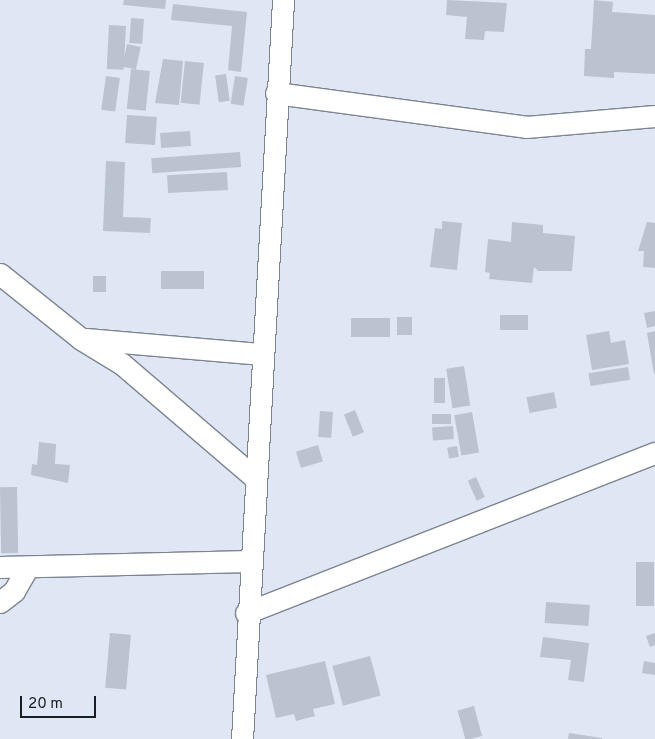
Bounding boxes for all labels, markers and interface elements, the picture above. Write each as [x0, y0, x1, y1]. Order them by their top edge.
scale bar [22, 686, 99, 718]
text: 20 m [28, 695, 63, 714]

